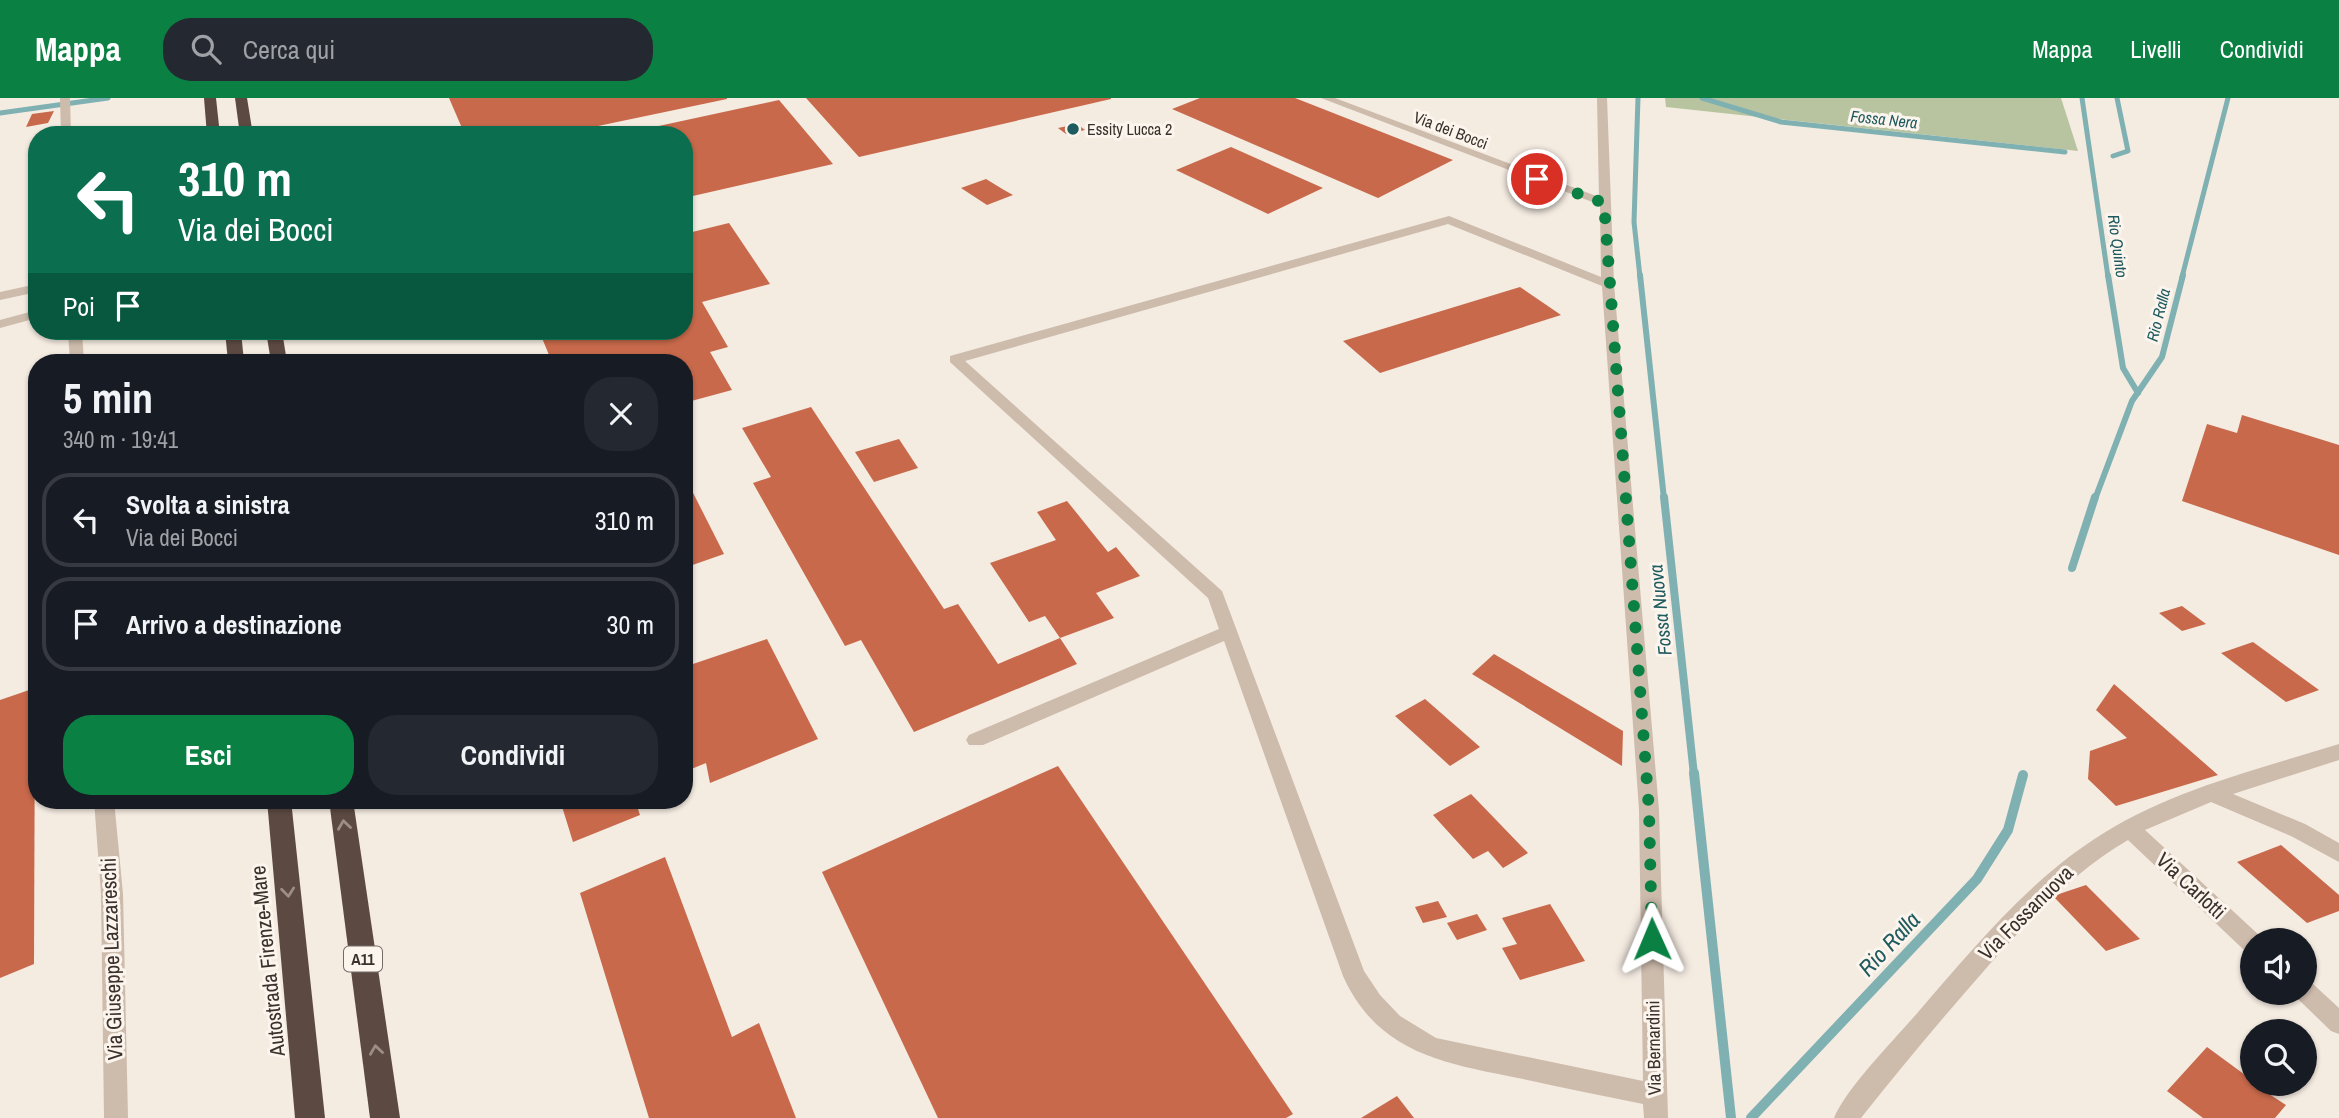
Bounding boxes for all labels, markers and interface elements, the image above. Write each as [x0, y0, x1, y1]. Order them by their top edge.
search box [163, 18, 653, 81]
text: Mappa [35, 27, 121, 71]
icon: search [187, 30, 225, 68]
text: Cerca qui [243, 32, 335, 67]
text: Mappa [2032, 33, 2092, 65]
text: Livelli [2130, 33, 2182, 65]
text: Condividi [2220, 33, 2304, 65]
water label: Fossa Nera [1849, 105, 1919, 133]
street label: Via dei Bocci [1411, 106, 1491, 154]
place label: Essity Lucca 2 [1087, 118, 1172, 140]
marker: Essity Lucca 2 [1065, 121, 1081, 137]
text: 310 m [178, 145, 292, 211]
pin [1507, 149, 1567, 209]
icon: left [63, 154, 154, 245]
icon: arrive [1518, 160, 1556, 198]
text: Via dei Bocci [178, 208, 334, 251]
water label: Rio Quinto [2103, 213, 2133, 279]
water label: Rio Ralla [2141, 286, 2175, 344]
icon: arrive [109, 287, 147, 325]
text: Poi [63, 289, 95, 324]
text: 5 min [63, 370, 153, 426]
button: close [584, 377, 658, 451]
text: 340 m · 19:41 [63, 424, 178, 455]
text: Svolta a sinistra [126, 487, 290, 522]
icon: left [67, 501, 105, 539]
text: 310 m [595, 503, 654, 538]
text: Via dei Bocci [126, 522, 238, 553]
water label: Fossa Nuova [1642, 563, 1678, 657]
icon: arrive [67, 605, 105, 643]
text: Arrivo a destinazione [126, 607, 342, 642]
text: 30 m [607, 607, 654, 642]
button: Esci [63, 715, 354, 795]
button: Condividi [368, 715, 658, 795]
one-way arrow [337, 819, 352, 831]
street label: Via Carlotti [2150, 846, 2233, 926]
street label: Via Giuseppe Lazzareschi [93, 857, 130, 1061]
street label: Via Fossanuova [1972, 858, 2080, 966]
street label: Autostrada Firenze-Mare [243, 864, 292, 1059]
one-way arrow [280, 886, 295, 898]
position arrow [1615, 902, 1689, 976]
water label: Rio Ralla [1851, 905, 1926, 983]
map controls [2240, 928, 2317, 1096]
button: sound [2240, 928, 2317, 1005]
road number: A11 [344, 946, 382, 972]
street label: Via Bernardini [1640, 1000, 1667, 1096]
button: search [2240, 1019, 2317, 1096]
one-way arrow [369, 1045, 384, 1056]

